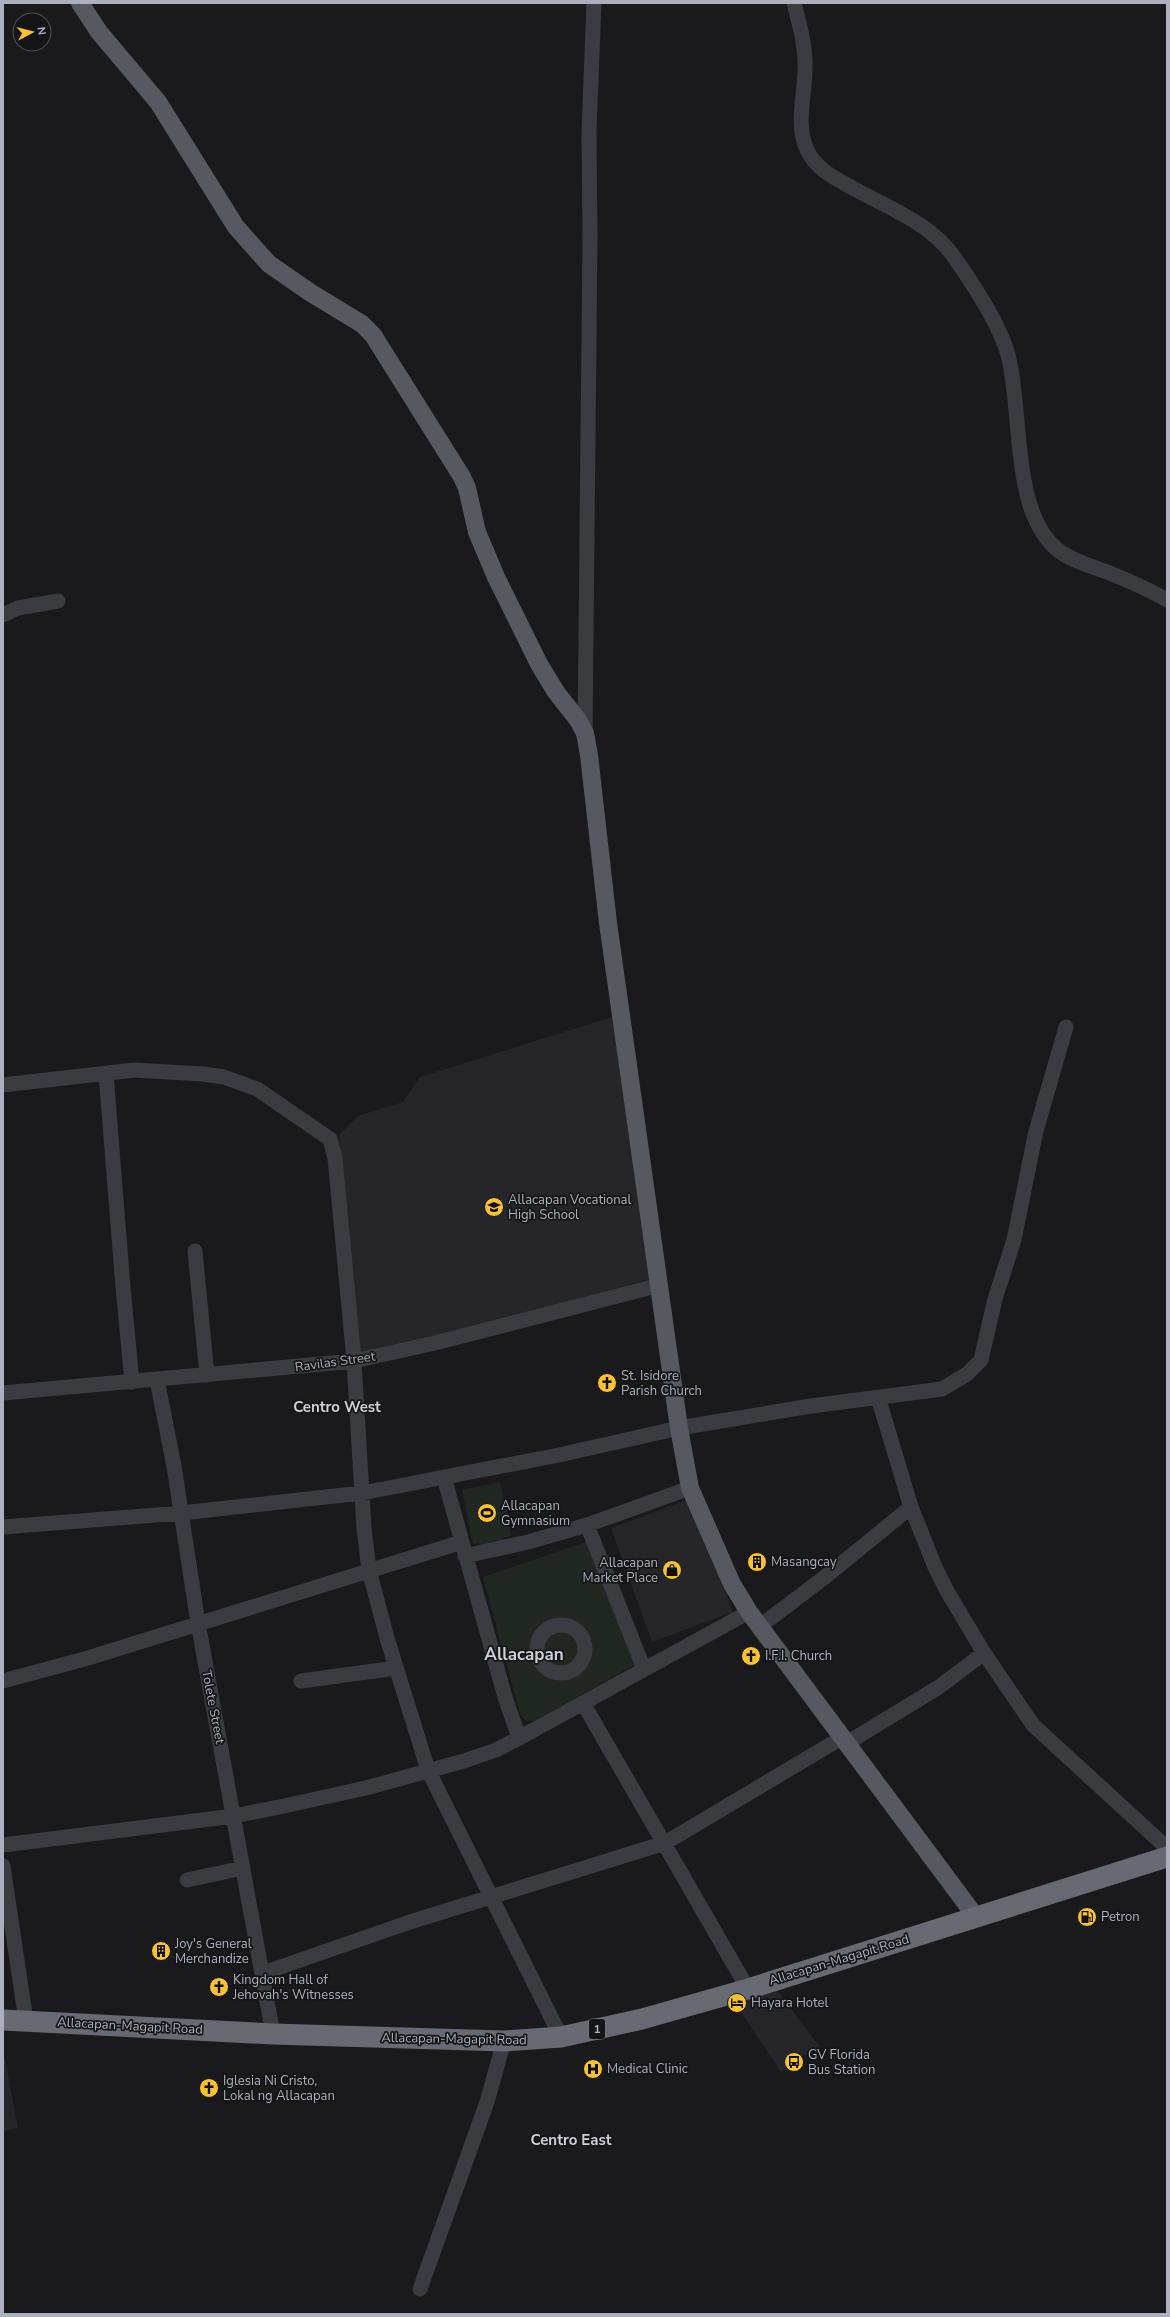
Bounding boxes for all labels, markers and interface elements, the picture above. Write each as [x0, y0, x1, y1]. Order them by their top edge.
north arrow [12, 12, 52, 52]
text: N [33, 26, 49, 36]
place label: Allacapan Vocational High School [508, 1191, 631, 1224]
school or university icon: Allacapan Vocational High School [483, 1196, 505, 1218]
street label: Ravilas Street [294, 1347, 377, 1377]
place label: St. Isidore Parish Church [621, 1367, 702, 1400]
church icon: St. Isidore Parish Church [596, 1372, 618, 1394]
district label: Centro West [293, 1397, 381, 1417]
place label: Allacapan Gymnasium [501, 1497, 570, 1530]
sports icon: Allacapan Gymnasium [476, 1502, 498, 1524]
building icon: Masangcay [746, 1551, 768, 1573]
place label: Masangcay [771, 1553, 837, 1571]
place label: Allacapan Market Place [582, 1554, 658, 1587]
shop icon: Allacapan Market Place [661, 1559, 683, 1581]
district label: Allacapan [484, 1643, 564, 1666]
church icon: I.F.I. Church [740, 1645, 762, 1667]
place label: I.F.I. Church [765, 1647, 832, 1665]
street label: Tolete Street [197, 1668, 229, 1746]
fuel station icon: Petron [1076, 1906, 1098, 1928]
place label: Petron [1101, 1908, 1140, 1926]
street label: Allacapan-Magapit Road [767, 1930, 911, 1990]
place label: Joy's General Merchandize [174, 1935, 252, 1968]
building icon: Joy's General Merchandize [150, 1940, 172, 1962]
place label: Kingdom Hall of Jehovah's Witnesses [232, 1971, 354, 2004]
church icon: Kingdom Hall of Jehovah's Witnesses [208, 1976, 230, 1998]
hotel icon: Hayara Hotel [726, 1992, 748, 2014]
place label: Hayara Hotel [751, 1994, 828, 2012]
street label: Allacapan-Magapit Road [57, 2013, 203, 2039]
road number: 1 [589, 2019, 605, 2039]
street label: Allacapan-Magapit Road [381, 2029, 527, 2049]
place label: GV Florida Bus Station [808, 2046, 875, 2079]
bus stop icon: GV Florida Bus Station [783, 2051, 805, 2073]
hospital icon: Medical Clinic [582, 2058, 604, 2080]
place label: Medical Clinic [607, 2060, 688, 2078]
place label: Iglesia Ni Cristo, Lokal ng Allacapan [223, 2072, 335, 2105]
church icon: Iglesia Ni Cristo, Lokal ng Allacapan [198, 2077, 220, 2099]
district label: Centro East [531, 2130, 612, 2150]

